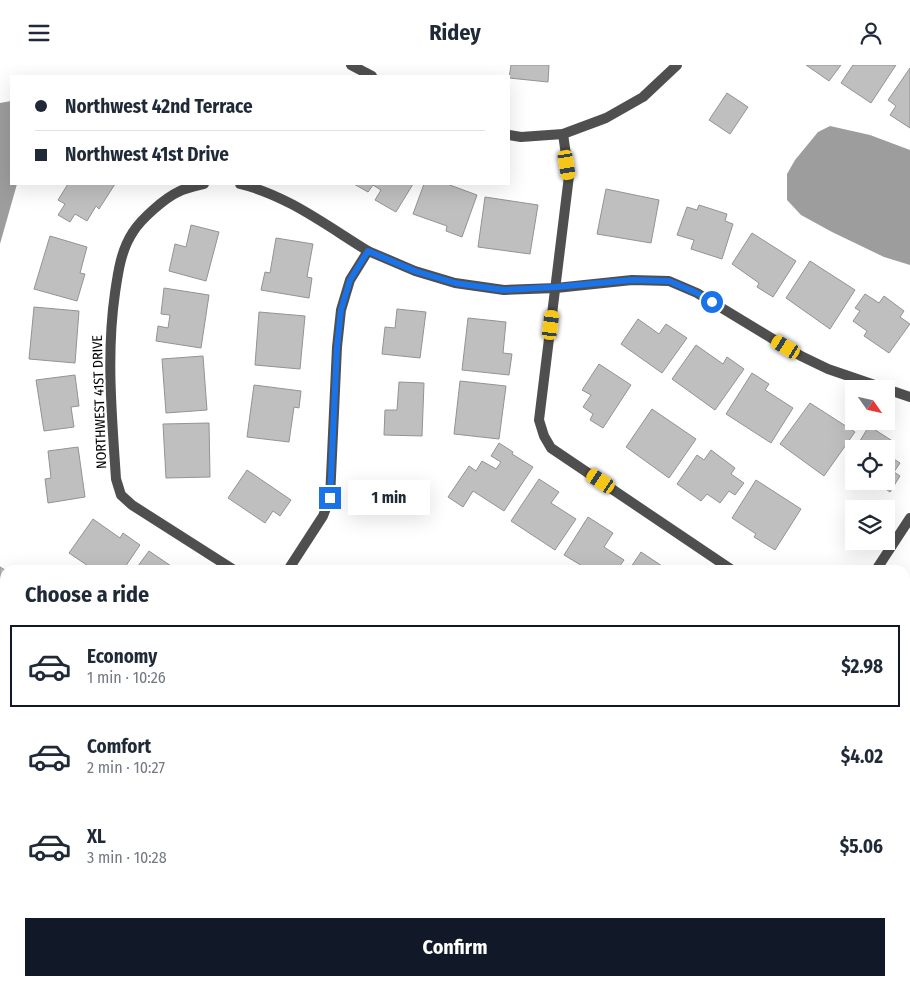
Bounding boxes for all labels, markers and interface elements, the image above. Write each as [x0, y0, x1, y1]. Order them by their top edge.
icon: menu [25, 19, 53, 47]
text: Ridey [429, 19, 481, 46]
icon: person [857, 19, 885, 47]
text: Northwest 42nd Terrace [65, 95, 253, 118]
text: Northwest 41st Drive [65, 143, 229, 166]
car [557, 149, 576, 181]
route start [701, 291, 723, 313]
car [541, 309, 560, 341]
car [769, 333, 802, 361]
street label: NORTHWEST 41ST DRIVE [89, 334, 110, 469]
north arrow [845, 380, 895, 430]
map controls [845, 380, 895, 550]
button: locate [845, 440, 895, 490]
car [584, 466, 617, 496]
callout: 1 min [348, 481, 430, 515]
route end [319, 487, 341, 509]
text: 1 min [372, 488, 406, 507]
button: layers [845, 500, 895, 550]
text: Choose a ride [25, 581, 149, 608]
icon: car [27, 644, 72, 689]
text: Economy [87, 645, 157, 668]
text: $2.98 [841, 655, 883, 678]
text: 1 min · 10:26 [87, 668, 166, 687]
icon: car [27, 734, 72, 779]
text: Comfort [87, 735, 151, 758]
text: $4.02 [841, 745, 883, 768]
text: 2 min · 10:27 [87, 758, 165, 777]
icon: car [27, 824, 72, 869]
text: XL [87, 825, 106, 848]
text: $5.06 [840, 835, 883, 858]
text: 3 min · 10:28 [87, 848, 167, 867]
button: Confirm [25, 918, 885, 976]

